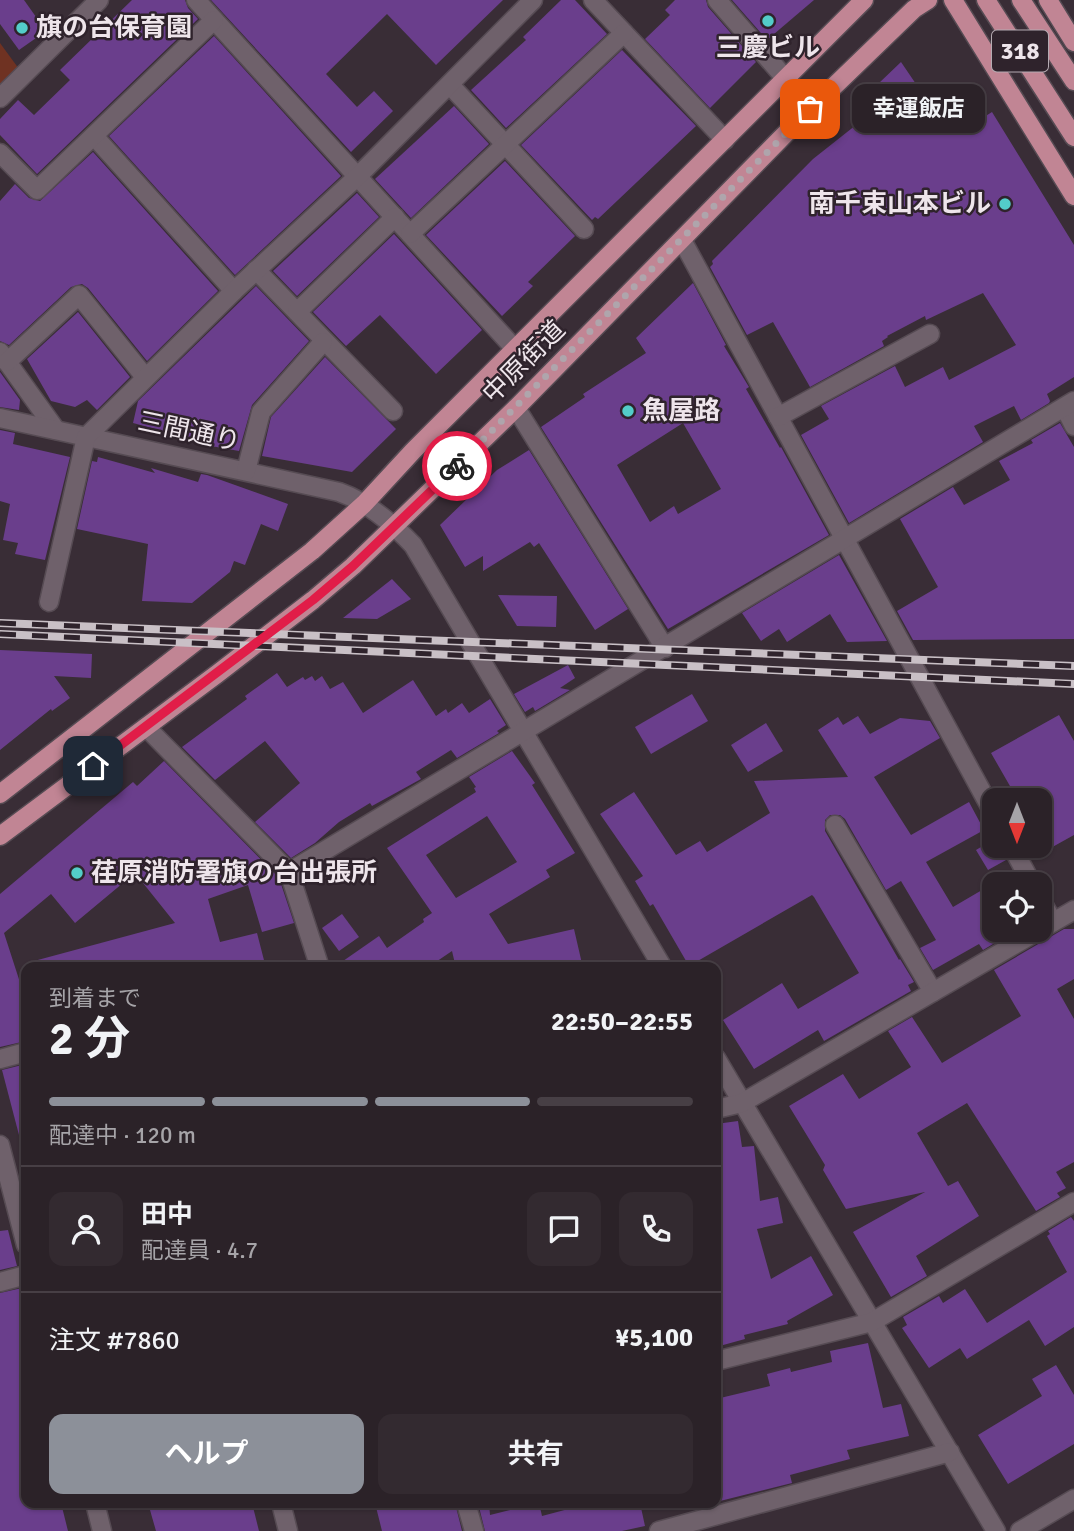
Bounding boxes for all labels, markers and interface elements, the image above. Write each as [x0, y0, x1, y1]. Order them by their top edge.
place label: 旗の台保育園 [36, 12, 192, 44]
marker: 三慶ビル [760, 13, 776, 29]
marker: 旗の台保育園 [14, 20, 30, 36]
road number: 318 [992, 31, 1048, 72]
place label: 三慶ビル [716, 32, 820, 64]
pin [780, 79, 840, 139]
callout: 幸運飯店 [852, 84, 985, 134]
icon: bag [791, 90, 829, 128]
text: 幸運飯店 [873, 94, 965, 123]
place label: 南千束山本ビル [809, 188, 991, 220]
marker: 南千束山本ビル [997, 196, 1013, 212]
street label: 中原街道 [476, 314, 572, 410]
place label: 魚屋路 [642, 395, 720, 427]
marker: 魚屋路 [620, 403, 636, 419]
street label: 三間通り [135, 406, 243, 458]
courier [422, 431, 492, 501]
icon: bike [438, 447, 476, 485]
pin [63, 736, 123, 796]
icon: home [74, 747, 112, 785]
north arrow [982, 788, 1052, 858]
map controls [982, 788, 1052, 942]
place label: 荏原消防署旗の台出張所 [91, 857, 377, 889]
marker: 荏原消防署旗の台出張所 [69, 865, 85, 881]
button: locate [982, 872, 1052, 942]
text: 到着まで [49, 984, 141, 1013]
text: 22:50–22:55 [551, 1006, 693, 1038]
text: 2 分 [49, 1011, 130, 1067]
text: 配達中 · 120 m [49, 1121, 196, 1150]
button: person [49, 1192, 123, 1266]
button: chat [527, 1192, 601, 1266]
button: phone [619, 1192, 693, 1266]
text: 田中 [141, 1199, 193, 1231]
text: 配達員 · 4.7 [141, 1236, 258, 1265]
text: ¥5,100 [615, 1322, 693, 1354]
text: 注文 #7860 [49, 1325, 180, 1357]
button: ヘルプ [49, 1414, 364, 1494]
button: 共有 [378, 1414, 693, 1494]

